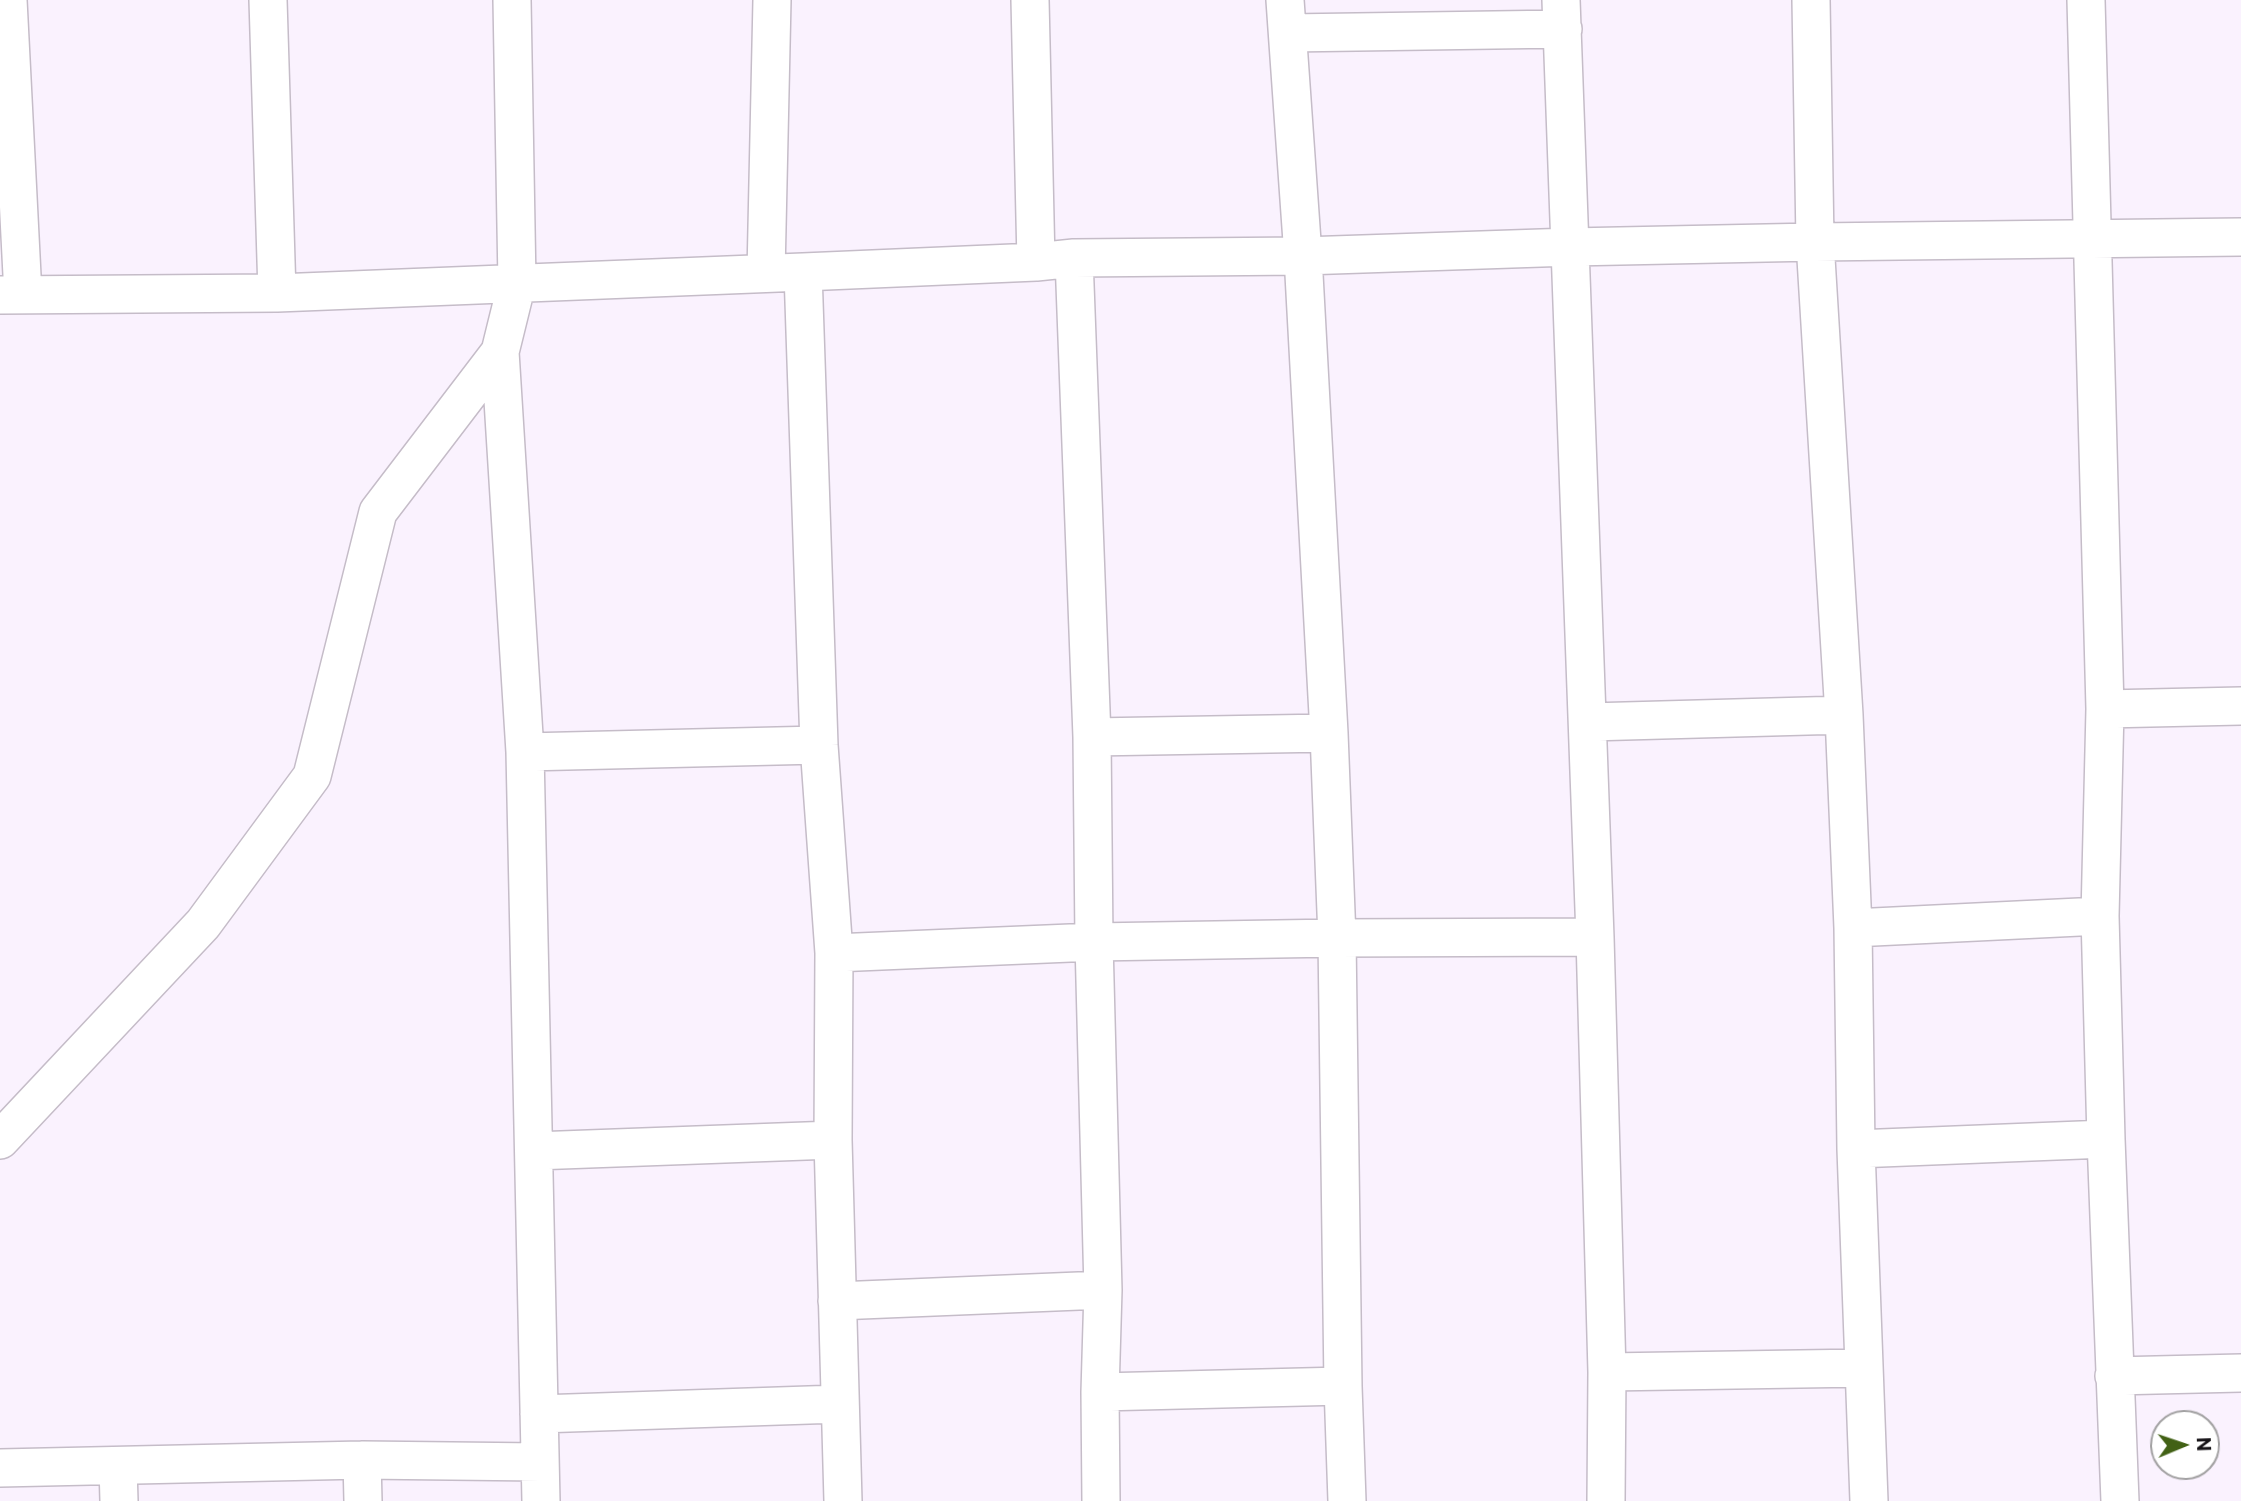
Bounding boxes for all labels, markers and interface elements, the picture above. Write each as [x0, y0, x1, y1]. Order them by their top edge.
north arrow [2150, 1410, 2220, 1480]
text: N [2193, 1437, 2216, 1452]

